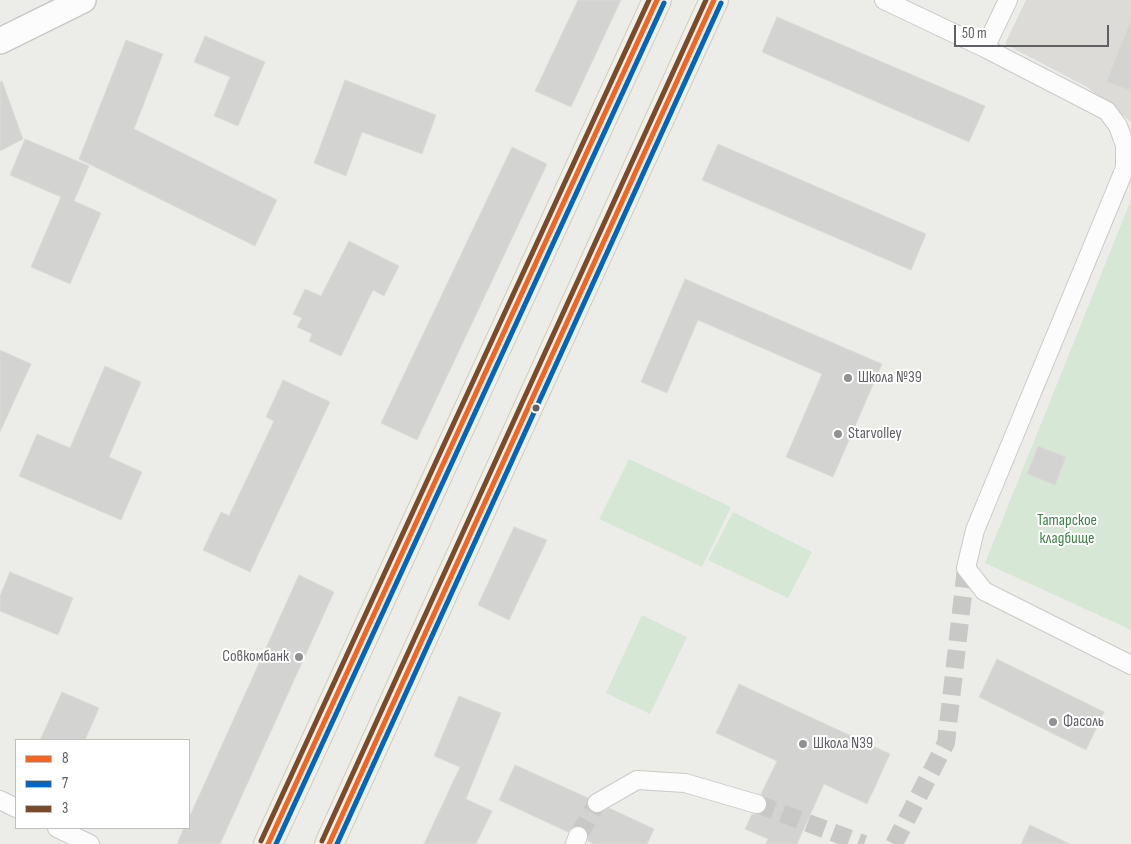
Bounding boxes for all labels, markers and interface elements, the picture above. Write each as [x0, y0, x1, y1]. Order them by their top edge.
scale bar [956, 15, 1111, 47]
text: 50 m [962, 24, 987, 43]
place label: Школа №39 [858, 368, 922, 388]
marker: Школа №39 [842, 372, 854, 384]
unlabelled marker [531, 403, 541, 413]
place label: Starvolley [848, 424, 902, 444]
marker: Starvolley [832, 428, 844, 440]
park label: Татарское кладбище [1037, 511, 1097, 549]
place label: Совкомбанк [222, 647, 289, 667]
marker: Совкомбанк [293, 651, 305, 663]
place label: Фасоль [1063, 712, 1104, 732]
marker: Фасоль [1047, 716, 1059, 728]
place label: Школа N39 [813, 734, 873, 754]
marker: Школа N39 [797, 738, 809, 750]
legend [15, 739, 190, 829]
text: 8 [62, 749, 69, 768]
text: 7 [62, 774, 68, 793]
text: 3 [62, 799, 68, 818]

